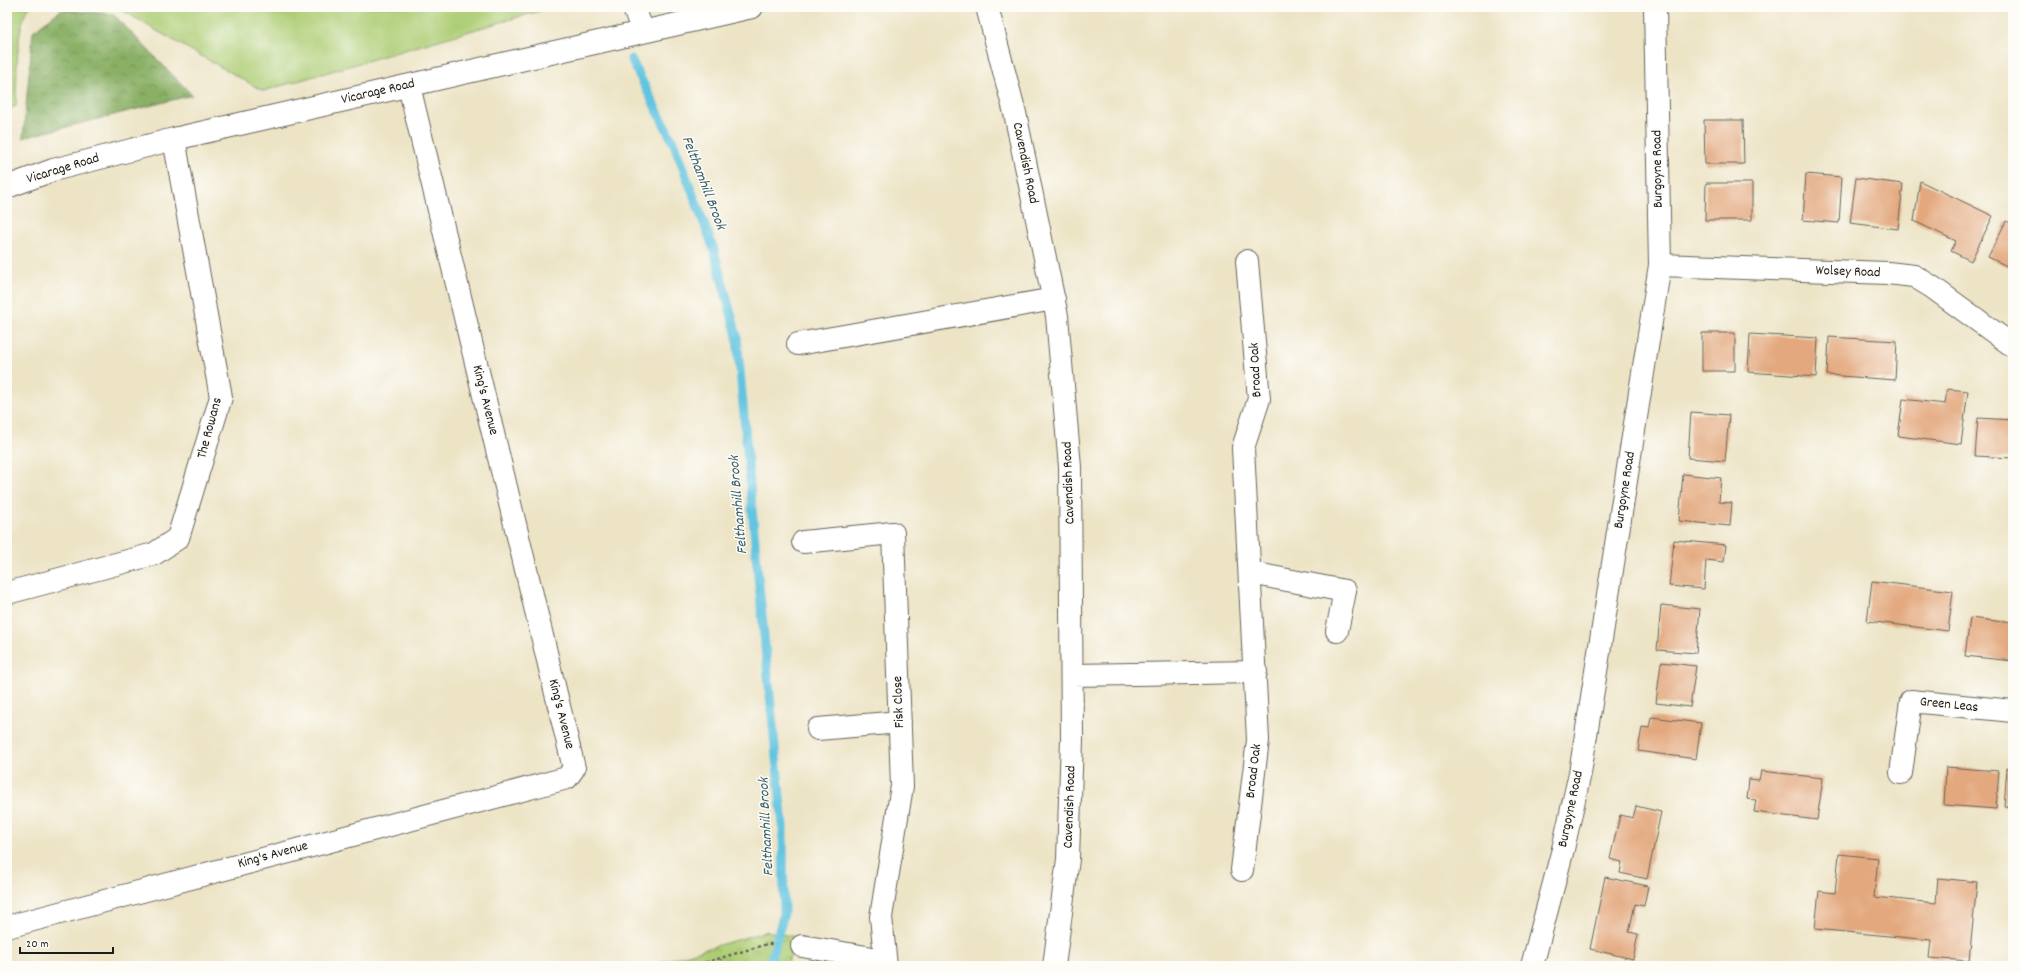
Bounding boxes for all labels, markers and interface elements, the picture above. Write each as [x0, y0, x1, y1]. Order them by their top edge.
street label: Vicarage Road [339, 74, 417, 110]
street label: Cavendish Road [1007, 120, 1043, 206]
street label: Burgoyne Road [1647, 130, 1669, 208]
water label: Felthamhill Brook [675, 133, 732, 235]
street label: Vicarage Road [24, 148, 102, 190]
street label: Wolsey Road [1815, 261, 1881, 283]
street label: Broad Oak [1245, 342, 1267, 398]
street label: King's Avenue [467, 363, 503, 437]
street label: The Rowans [192, 395, 228, 461]
street label: Cavendish Road [1058, 441, 1080, 525]
street label: Burgoyne Road [1609, 450, 1641, 530]
water label: Felthamhill Brook [724, 453, 754, 555]
street label: Fisk Close [888, 676, 910, 728]
street label: King's Avenue [543, 677, 579, 751]
street label: Green Leas [1919, 692, 1979, 718]
street label: Broad Oak [1241, 742, 1267, 799]
street label: Cavendish Road [1059, 765, 1081, 849]
street label: Burgoyne Road [1553, 769, 1589, 849]
water label: Felthamhill Brook [753, 775, 781, 877]
street label: King's Avenue [236, 836, 310, 874]
scale bar [20, 929, 113, 955]
text: 20 m [26, 936, 49, 953]

